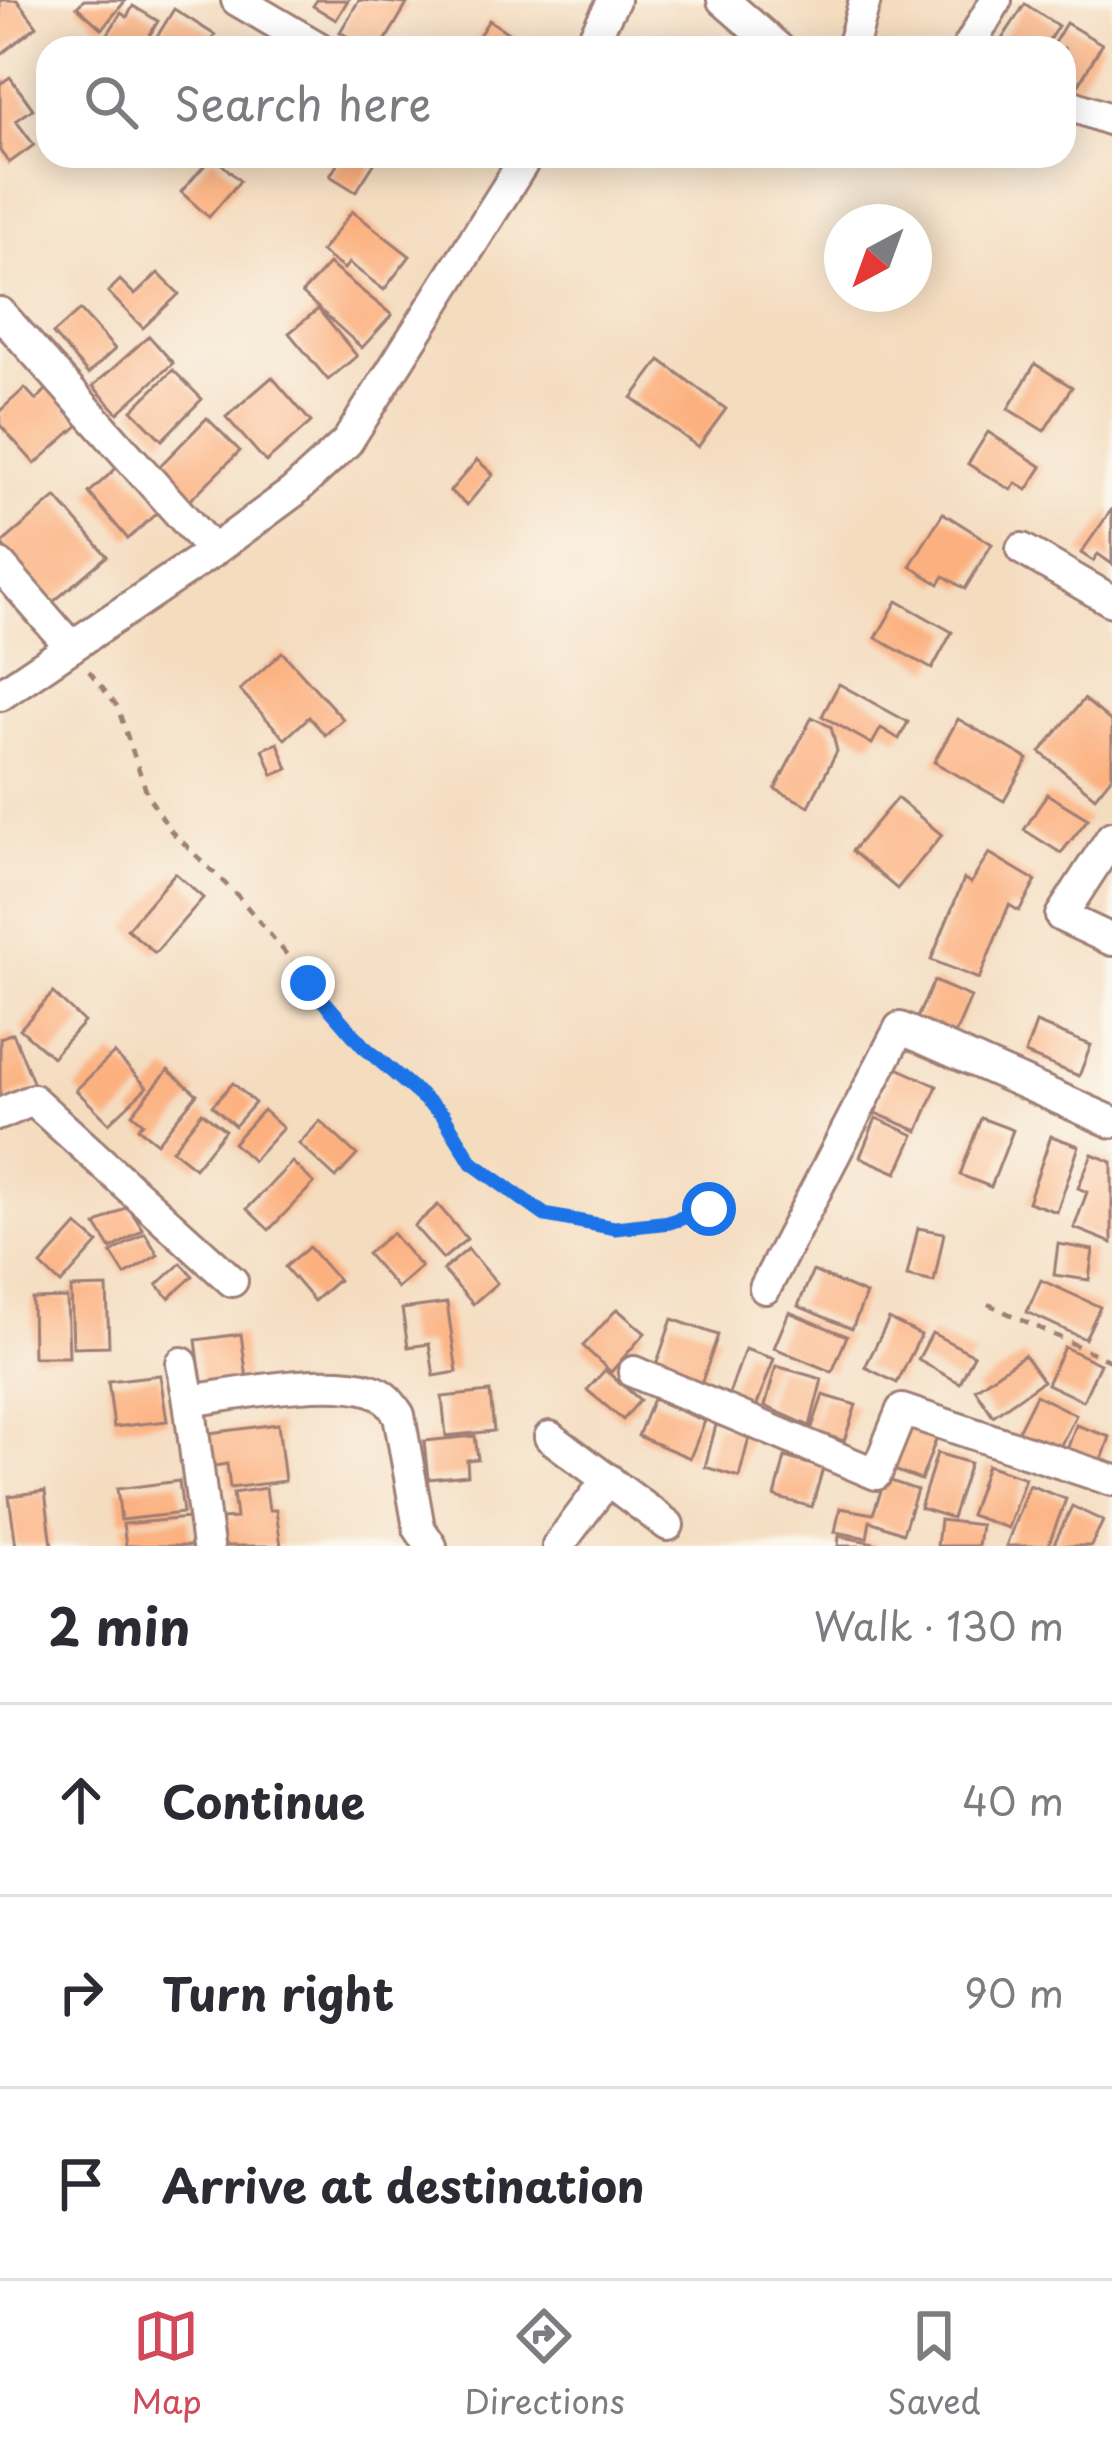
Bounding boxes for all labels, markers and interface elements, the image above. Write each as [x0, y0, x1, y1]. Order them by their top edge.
search box [36, 36, 1076, 168]
text: Search here [174, 68, 431, 136]
icon: search [78, 69, 144, 135]
north arrow [824, 204, 932, 312]
route end [281, 956, 335, 1010]
route start [682, 1182, 736, 1236]
text: 2 min [48, 1586, 190, 1663]
text: Walk · 130 m [814, 1595, 1064, 1654]
text: Continue [162, 1766, 365, 1834]
icon: ahead [48, 1767, 114, 1833]
text: 40 m [962, 1770, 1064, 1829]
text: Turn right [162, 1958, 394, 2026]
icon: right [48, 1959, 114, 2025]
text: 90 m [964, 1962, 1064, 2021]
text: Arrive at destination [162, 2150, 645, 2218]
icon: arrive [48, 2151, 114, 2217]
tab: Map [131, 2303, 202, 2425]
tab: Directions [464, 2303, 625, 2425]
tab: Saved [887, 2303, 981, 2425]

